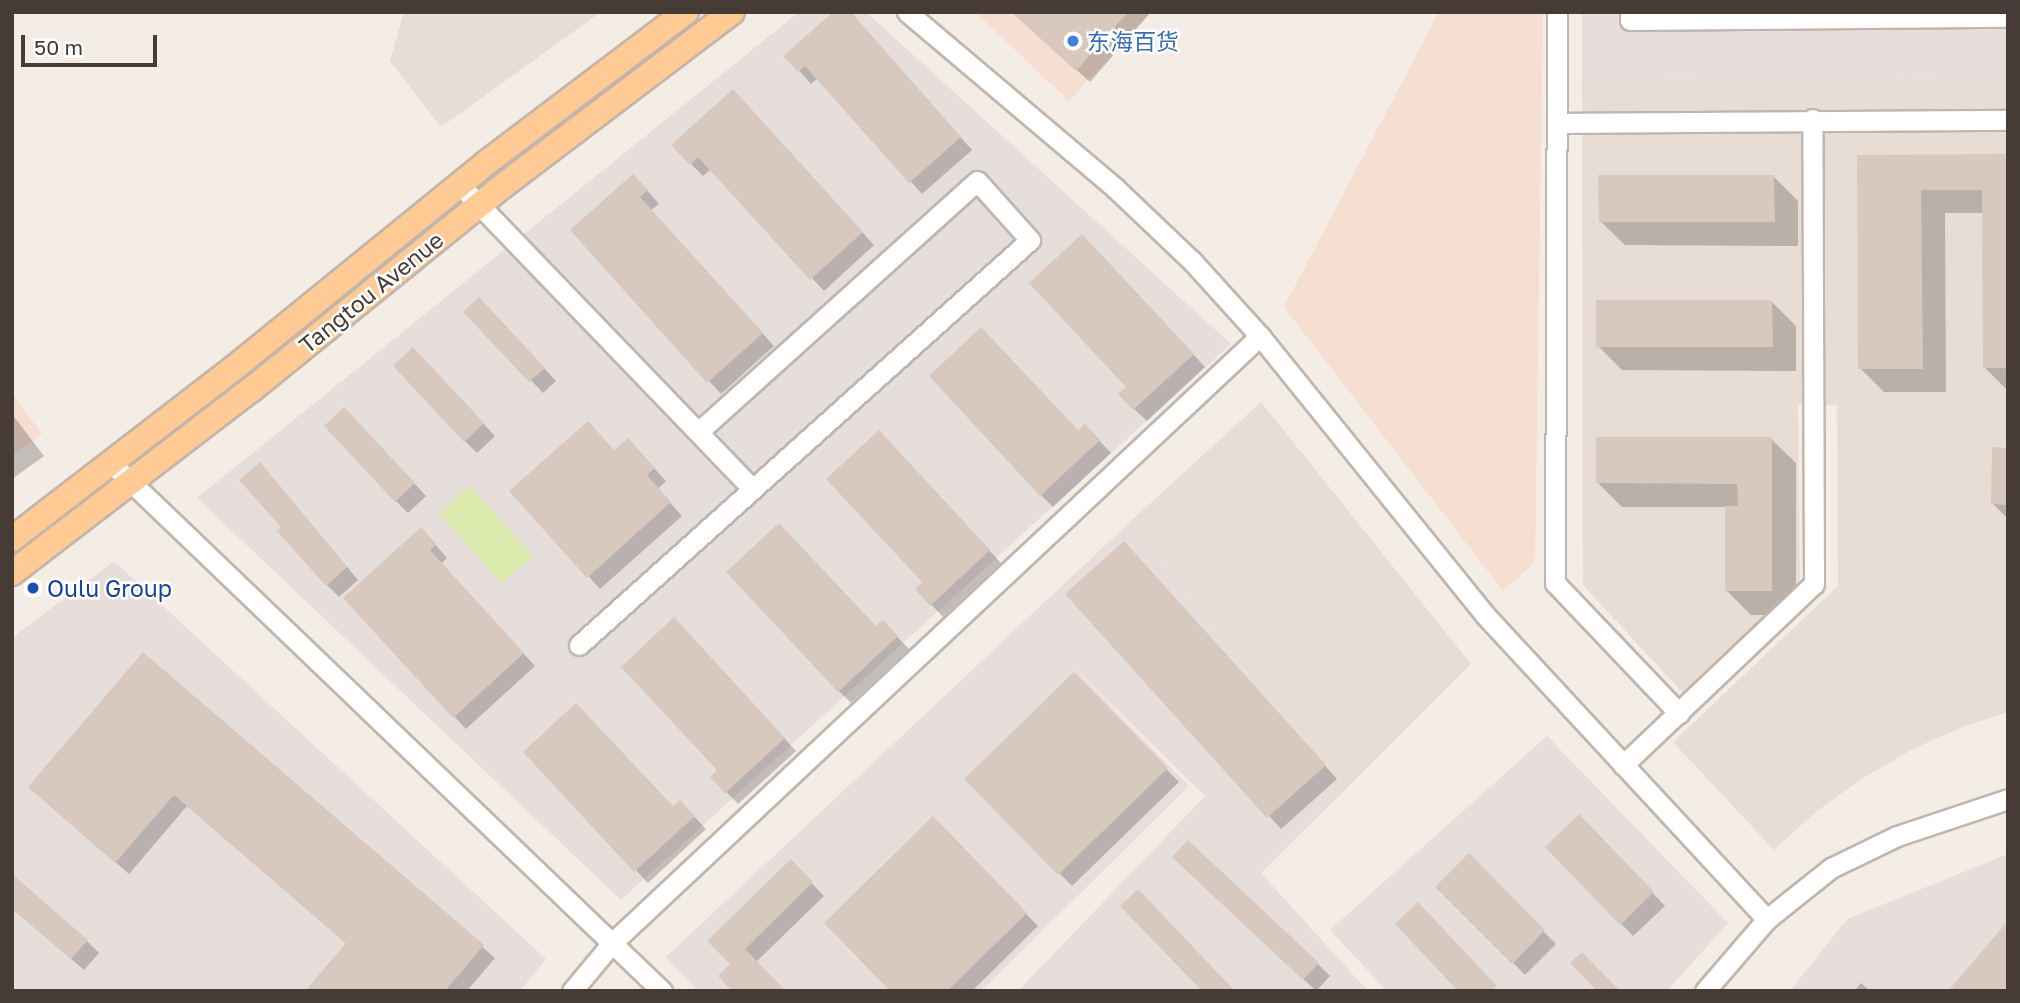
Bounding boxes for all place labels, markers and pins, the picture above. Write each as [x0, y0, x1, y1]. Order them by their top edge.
place label: 东海百货 [1087, 27, 1179, 55]
marker: 东海百货 [1065, 33, 1081, 49]
place label: Oulu Group [47, 574, 172, 602]
marker: Oulu Group [25, 580, 41, 596]

